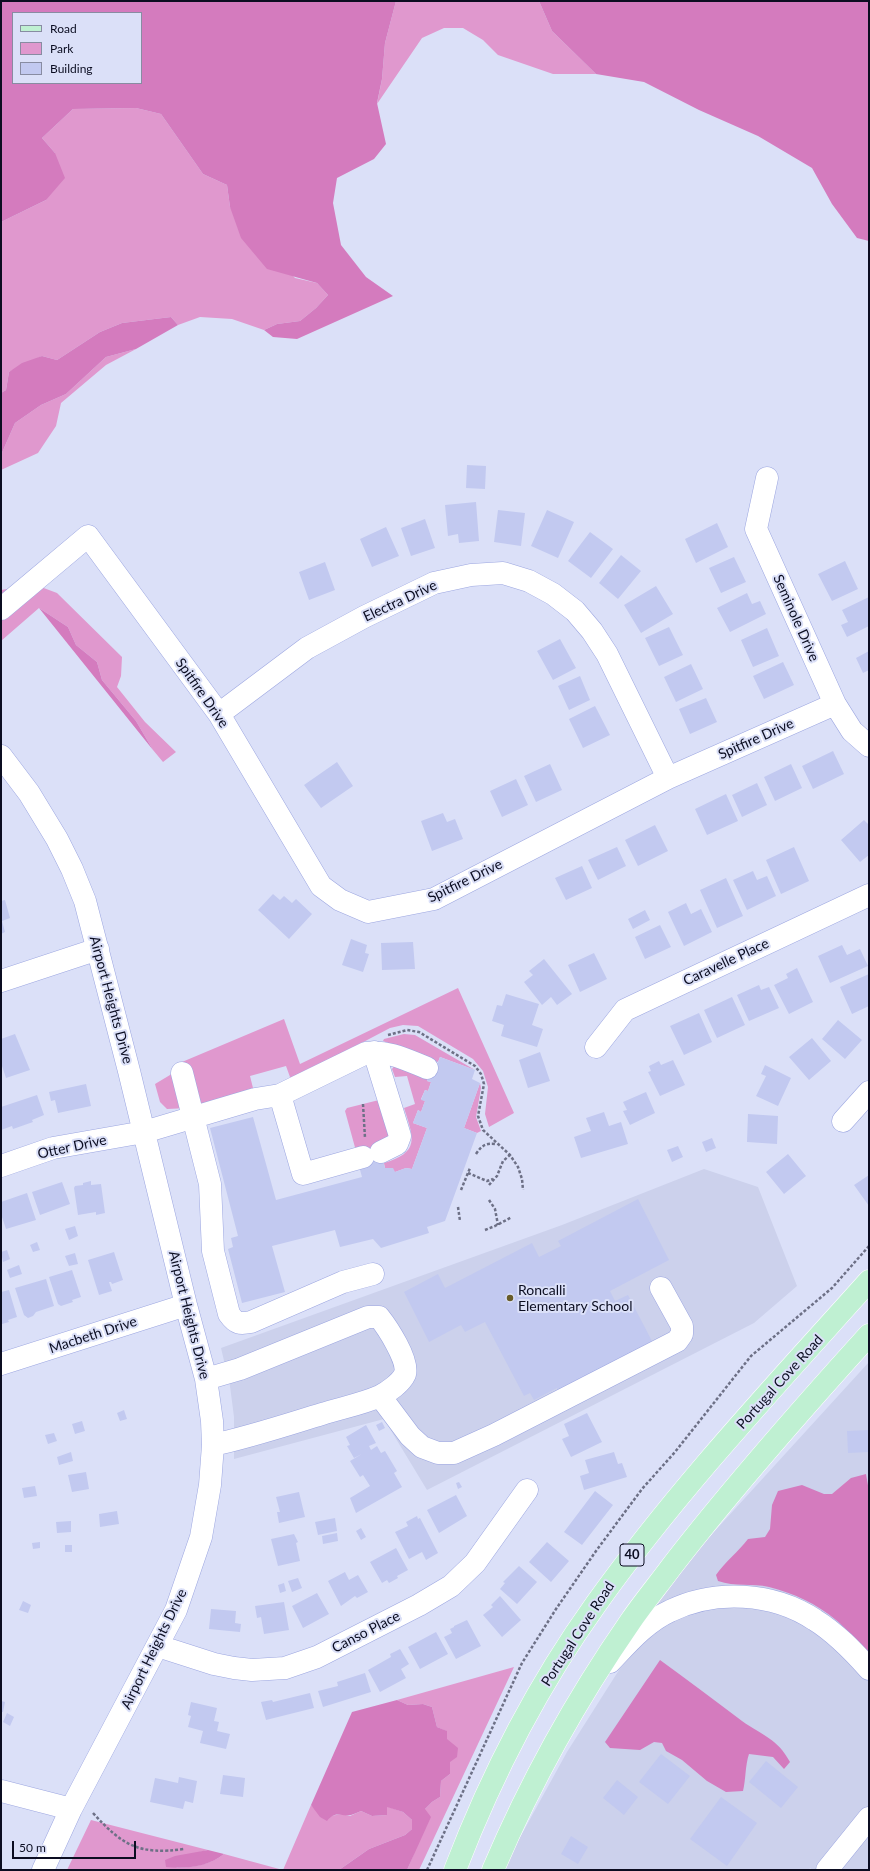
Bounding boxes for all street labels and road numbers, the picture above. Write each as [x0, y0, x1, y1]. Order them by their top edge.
street label: Seminole Drive [769, 572, 823, 664]
street label: Electra Drive [361, 577, 439, 625]
street label: Spitfire Drive [172, 655, 232, 731]
street label: Spitfire Drive [716, 715, 796, 763]
street label: Spitfire Drive [425, 856, 505, 906]
street label: Airport Heights Drive [86, 934, 136, 1066]
street label: Caravelle Place [680, 935, 772, 989]
street label: Otter Drive [36, 1131, 108, 1163]
street label: Airport Heights Drive [165, 1249, 213, 1381]
street label: Macbeth Drive [47, 1313, 139, 1357]
street label: Portugal Cove Road [733, 1331, 827, 1433]
road number: 40 [620, 1544, 644, 1566]
street label: Portugal Cove Road [538, 1579, 618, 1689]
street label: Airport Heights Drive [118, 1586, 190, 1712]
street label: Canso Place [329, 1608, 403, 1656]

